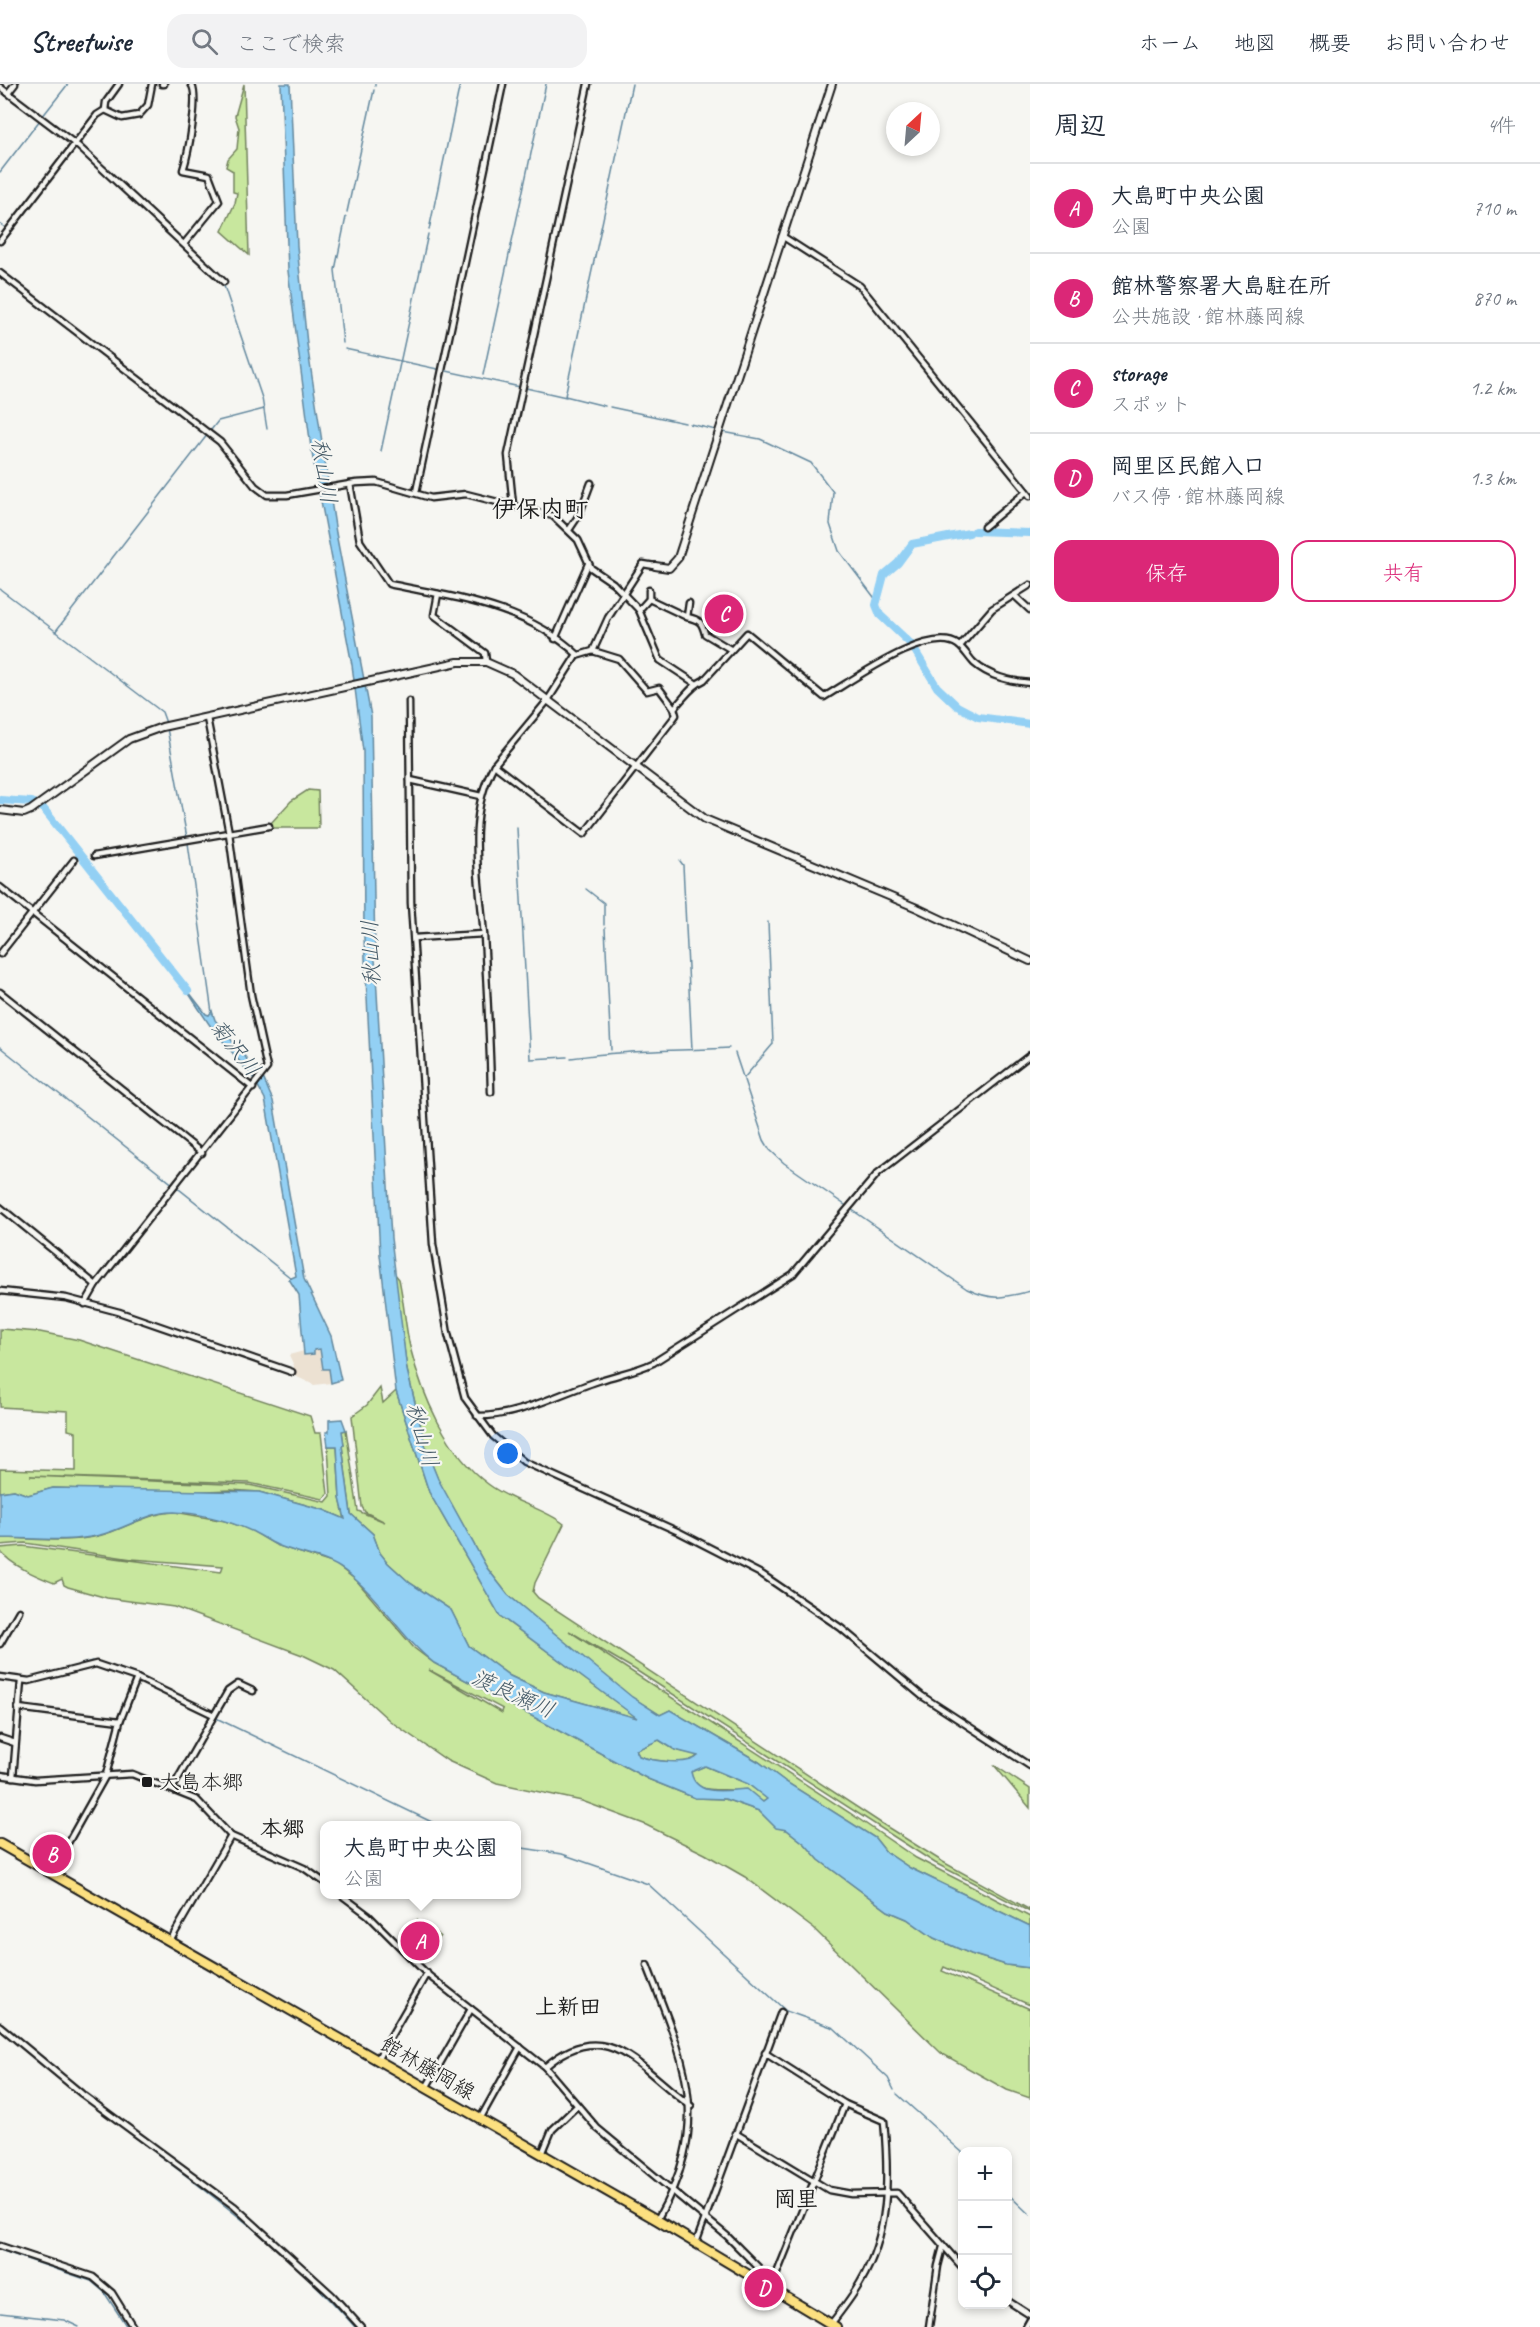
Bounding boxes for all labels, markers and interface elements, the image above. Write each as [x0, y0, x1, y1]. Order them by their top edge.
search box [167, 14, 587, 68]
text: Streetwise [30, 24, 131, 59]
icon: search [188, 25, 221, 58]
text: ここで検索 [236, 30, 346, 58]
text: ホーム [1139, 30, 1201, 56]
text: 地図 [1234, 30, 1276, 56]
text: 概要 [1309, 30, 1351, 56]
text: お問い合わせ [1384, 30, 1510, 56]
north arrow [886, 102, 940, 156]
text: 周辺 [1054, 109, 1106, 142]
text: 4件 [1487, 113, 1516, 138]
text: 大島町中央公園 [1111, 182, 1265, 210]
text: A [1068, 196, 1079, 221]
text: 710 m [1473, 196, 1516, 221]
text: 公園 [1111, 214, 1151, 239]
text: 館林警察署大島駐在所 [1111, 272, 1331, 300]
text: B [1068, 286, 1079, 311]
text: 870 m [1473, 286, 1516, 311]
text: 公共施設 · 館林藤岡線 [1111, 304, 1304, 329]
text: storage [1111, 360, 1166, 388]
text: C [1069, 376, 1078, 401]
text: 1.2 km [1470, 376, 1516, 401]
text: スポット [1111, 392, 1191, 417]
water label: 秋山川 [305, 436, 343, 506]
text: 岡里区民館入口 [1111, 452, 1265, 480]
text: D [1068, 466, 1079, 491]
text: 1.3 km [1470, 466, 1516, 491]
text: バス停 · 館林藤岡線 [1111, 484, 1284, 509]
district label: 伊保内町 [492, 494, 588, 524]
button: 保存 [1054, 540, 1279, 602]
button: 共有 [1291, 540, 1516, 602]
pin: C [704, 592, 744, 636]
water label: 秋山川 [356, 920, 386, 986]
water label: 菊沢川 [203, 1014, 267, 1082]
water label: 秋山川 [399, 1399, 445, 1471]
your location [493, 1439, 522, 1468]
water label: 渡良瀬川 [467, 1663, 559, 1725]
place label: 大島本郷 [159, 1769, 243, 1795]
marker: 大島本郷 [140, 1775, 154, 1789]
district label: 本郷 [260, 1815, 304, 1843]
popup [320, 1821, 521, 1899]
pin: B [32, 1832, 72, 1876]
text: 大島町中央公園 [343, 1834, 498, 1862]
text: 公園 [343, 1866, 383, 1891]
pin: A [400, 1918, 440, 1964]
district label: 上新田 [535, 1993, 601, 2021]
street label: 館林藤岡線 [376, 2030, 480, 2106]
map controls [958, 2147, 1012, 2309]
button: + [958, 2147, 1012, 2201]
district label: 岡里 [774, 2185, 818, 2213]
button: − [958, 2201, 1012, 2255]
button: locate [958, 2255, 1012, 2309]
pin: D [744, 2266, 783, 2310]

